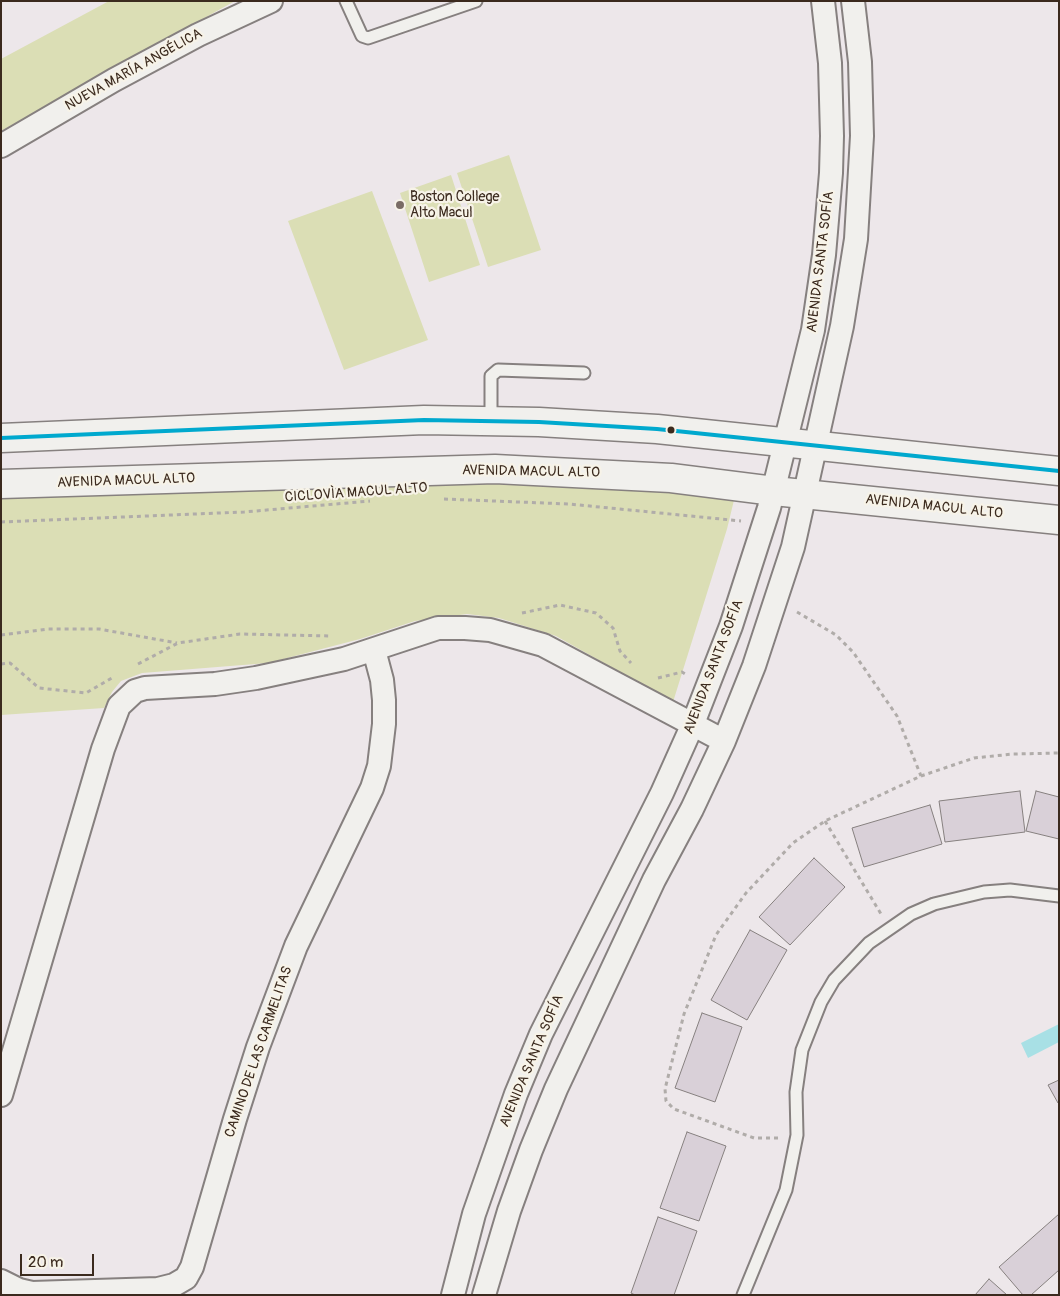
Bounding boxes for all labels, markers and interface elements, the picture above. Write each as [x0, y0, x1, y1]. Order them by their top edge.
street label: NUEVA MARÍA ANGÉLICA [63, 25, 205, 115]
place label: Boston College Alto Macul [410, 189, 499, 222]
street label: AVENIDA SANTA SOFÍA [804, 190, 838, 334]
marker: Boston College Alto Macul [394, 199, 406, 211]
unlabelled marker [666, 425, 676, 435]
street label: AVENIDA MACUL ALTO [462, 462, 600, 482]
street label: AVENIDA MACUL ALTO [57, 470, 195, 492]
street label: CICLOVÌA MACUL ALTO [284, 480, 428, 506]
street label: AVENIDA MACUL ALTO [864, 491, 1004, 523]
street label: AVENIDA SANTA SOFÍA [681, 598, 747, 736]
street label: CAMINO DE LAS CARMELITAS [222, 964, 296, 1140]
street label: AVENIDA SANTA SOFÍA [496, 992, 568, 1130]
scale bar [22, 1244, 96, 1276]
text: 20 m [28, 1253, 63, 1272]

